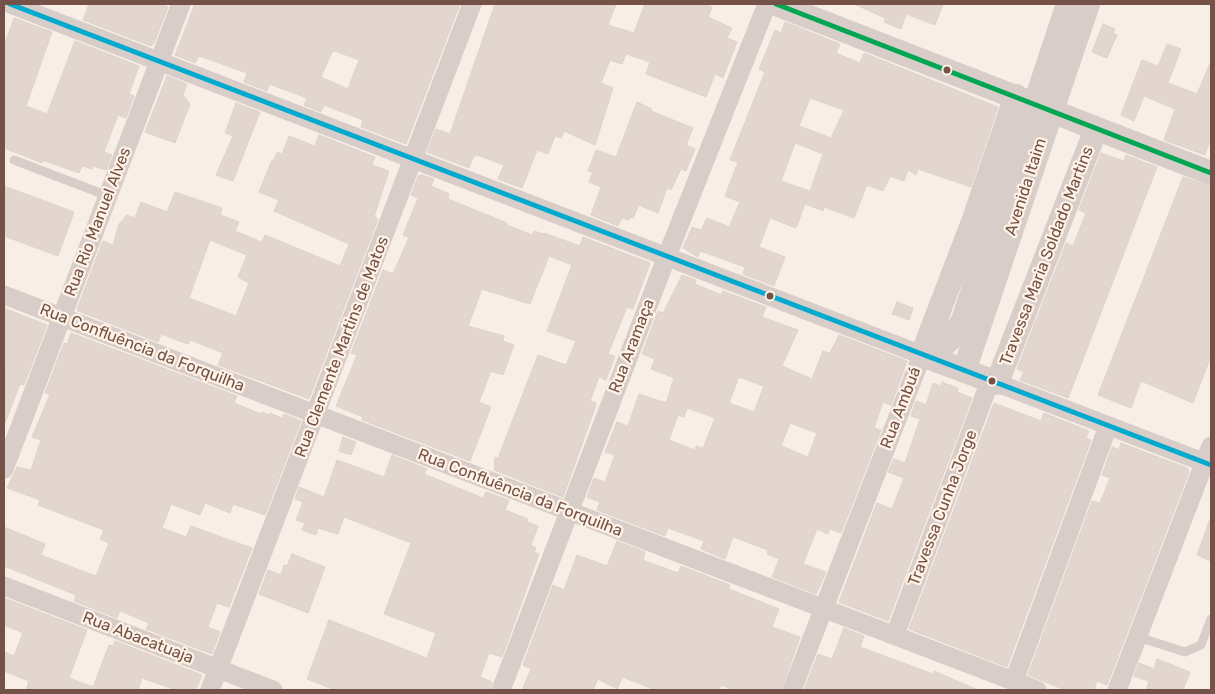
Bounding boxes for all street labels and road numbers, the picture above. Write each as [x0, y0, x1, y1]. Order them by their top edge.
street label: Avenida Itaim [1001, 136, 1051, 238]
street label: Travessa Maria Soldado Martins [996, 144, 1098, 368]
street label: Rua Rio Manuel Alves [61, 145, 135, 299]
street label: Rua Clemente Martins de Matos [291, 234, 393, 460]
street label: Rua Aramaça [605, 296, 659, 396]
street label: Rua Confluência da Forquilha [37, 300, 247, 396]
street label: Rua Ambuá [877, 365, 925, 451]
street label: Travessa Cunha Jorge [904, 427, 982, 589]
street label: Rua Confluência da Forquilha [415, 445, 625, 541]
street label: Rua Abacatuaja [80, 608, 196, 668]

